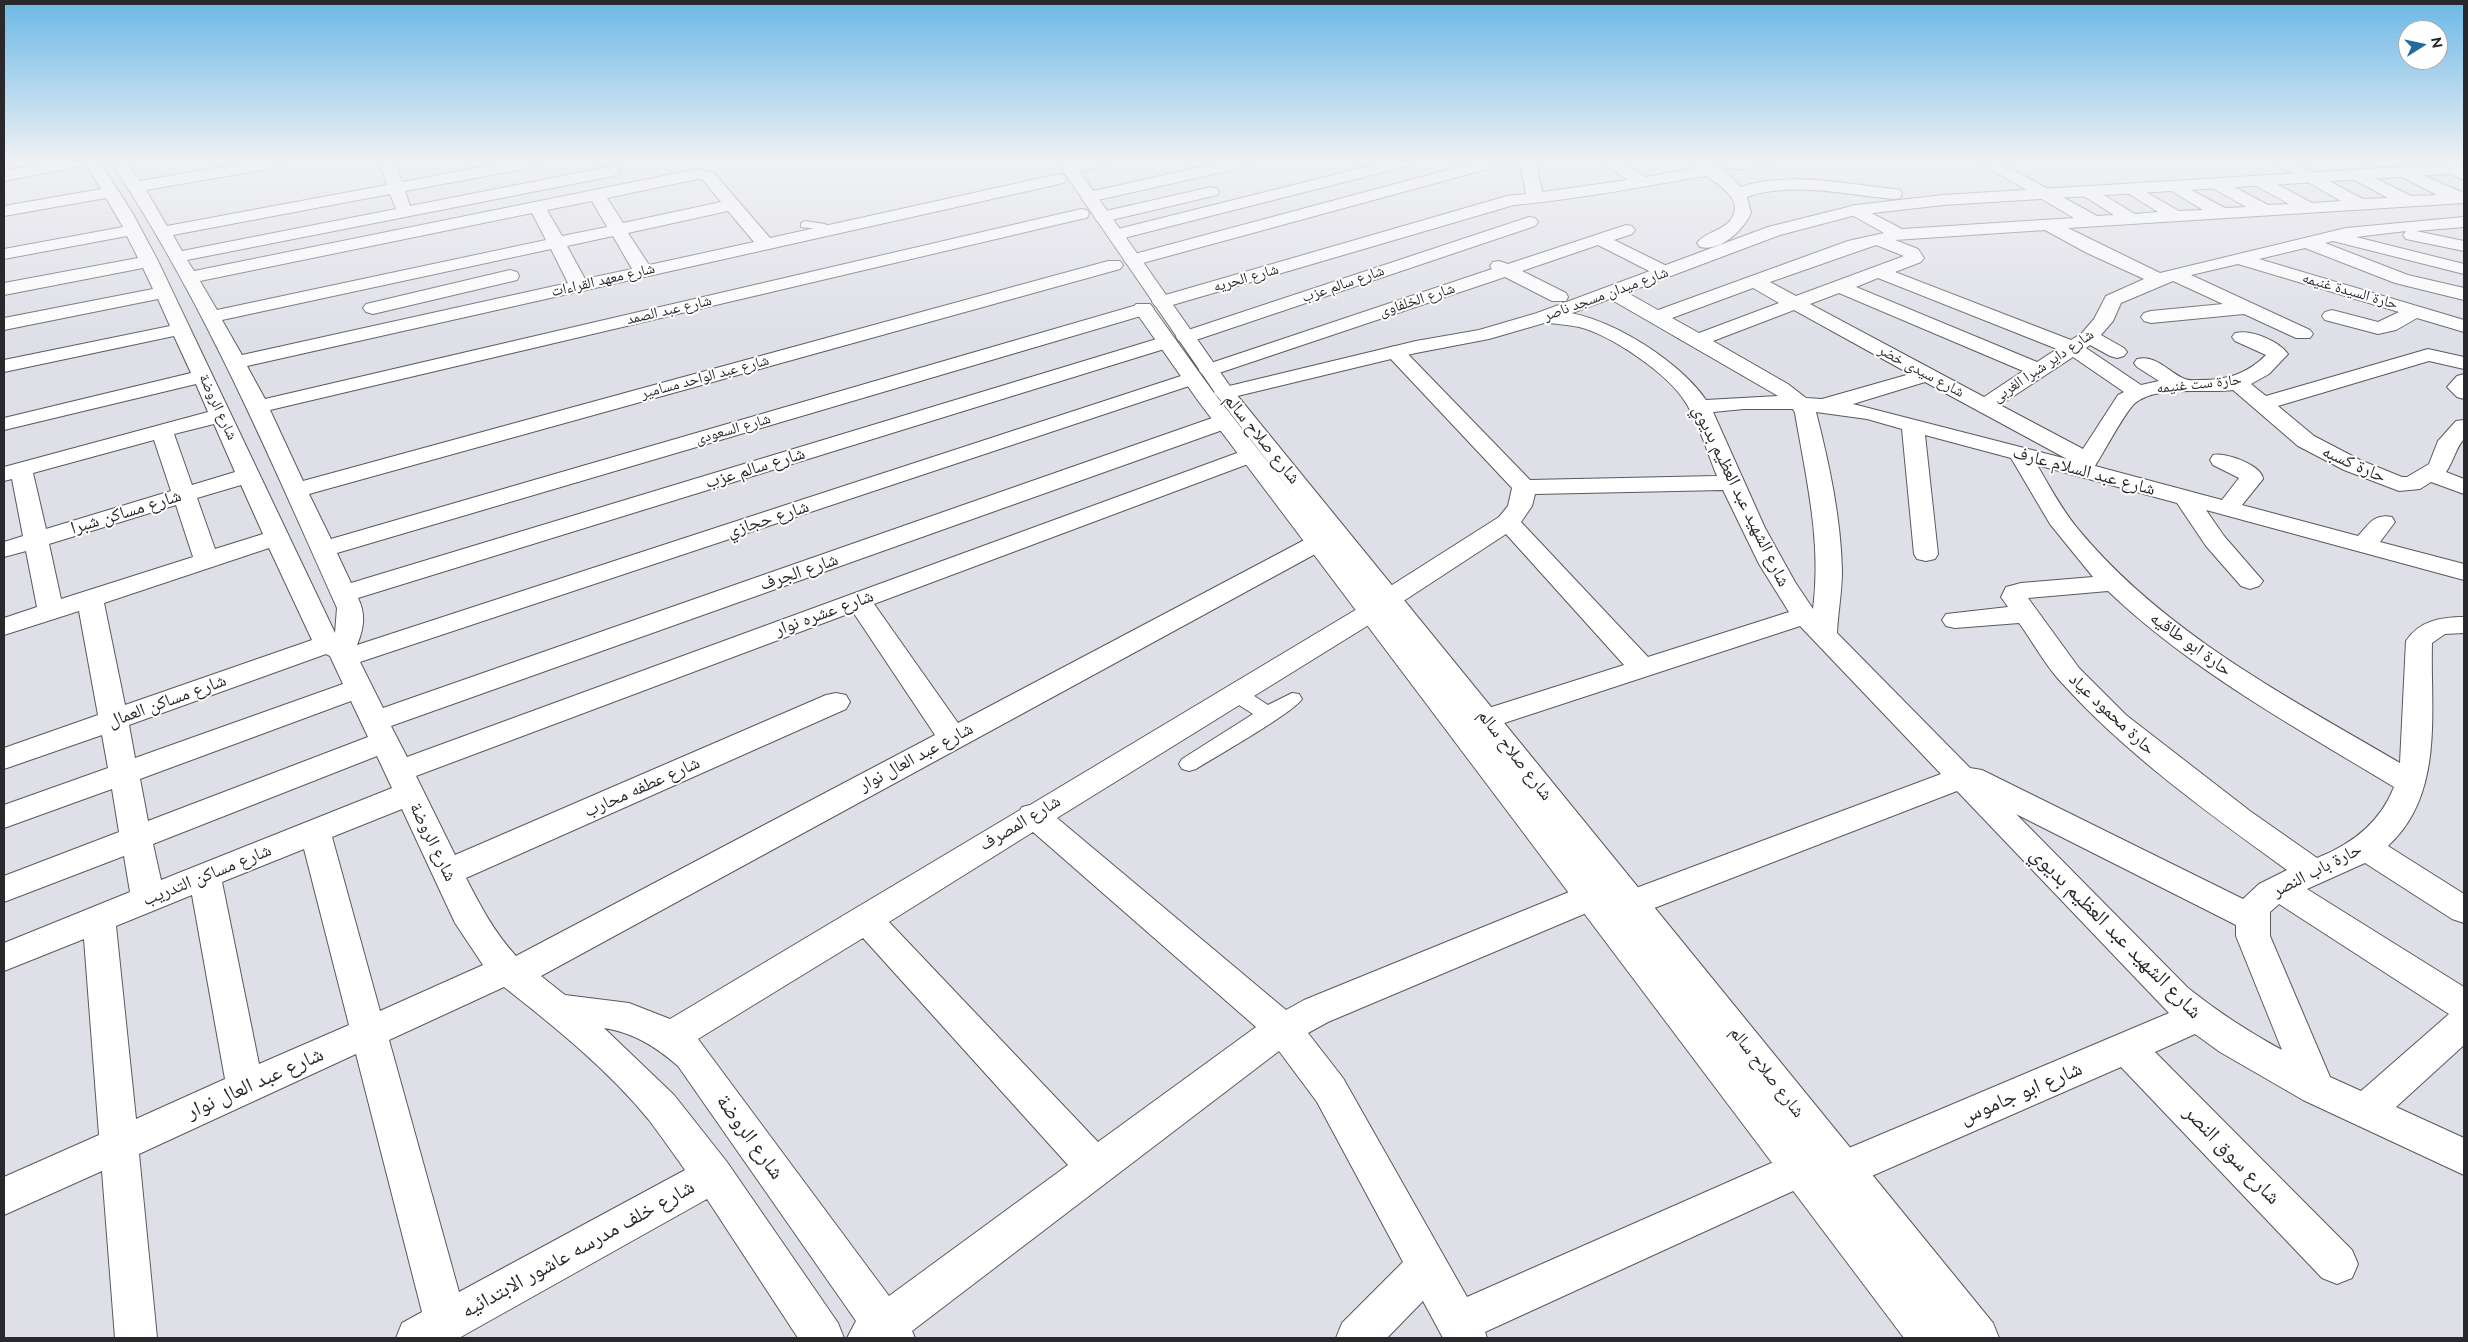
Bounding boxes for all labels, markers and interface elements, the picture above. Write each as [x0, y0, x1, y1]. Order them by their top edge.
north arrow [2398, 20, 2448, 70]
text: N [2428, 36, 2446, 49]
street label: شارع معهد القراءات [549, 259, 657, 301]
street label: شارع الحريه [1211, 260, 1281, 296]
street label: شارع سالم عزب [1299, 261, 1387, 307]
street label: شارع ميدان مسجد ناصر [1541, 263, 1671, 325]
street label: حارة السيدة غنيمه [2300, 269, 2400, 313]
street label: شارع الخلفاوى [1377, 279, 1457, 321]
street label: شارع عبد الصمد [625, 291, 713, 329]
street label: شارع داير شبرا الغربى [1989, 325, 2097, 407]
street label: شارع سيدى خضر [1875, 341, 1967, 401]
street label: شارع عبد الواحد مسامير [639, 351, 771, 403]
street label: شارع الروضة [195, 371, 241, 443]
street label: حارة ست غنيمه [2156, 371, 2242, 397]
street label: شارع صلاح سالم [1219, 390, 1305, 488]
street label: شارع الشهيد عبد العظيم بديوي [1688, 402, 1794, 590]
street label: شارع السعودى [693, 410, 773, 448]
street label: حارة كسبه [2319, 440, 2389, 488]
street label: شارع عبد السلام عارف [2010, 442, 2158, 500]
street label: شارع سالم عزب [702, 443, 808, 493]
street label: شارع مساكن شبرا [68, 485, 184, 539]
street label: شارع حجازي [724, 496, 812, 542]
street label: شارع الجرف [757, 549, 841, 595]
street label: شارع عشره نوار [772, 585, 876, 641]
street label: حارة ابو طاقيه [2146, 607, 2236, 681]
street label: حارة محمود عياد [2064, 668, 2160, 760]
street label: شارع مساكن العمال [105, 670, 229, 732]
street label: شارع صلاح سالم [1473, 705, 1557, 805]
street label: شارع عبد العال نوار [855, 718, 977, 796]
street label: شارع عطفه محارب [581, 752, 703, 822]
street label: شارع المصرف [975, 790, 1065, 856]
street label: شارع الروضة [405, 799, 461, 885]
street label: حارة باب النصر [2269, 838, 2365, 902]
street label: شارع مساكن التدريب [139, 839, 275, 911]
street label: شارع الشهيد عبد العظيم بديوي [2025, 842, 2207, 1024]
street label: شارع صلاح سالم [1725, 1022, 1809, 1122]
street label: شارع عبد العال نوار [183, 1042, 327, 1124]
street label: شارع ابو جاموس [1956, 1056, 2086, 1130]
street label: شارع الروضة [711, 1090, 789, 1184]
street label: شارع سوق النصر [2178, 1100, 2286, 1210]
street label: شارع خلف مدرسه عاشور الابتدائيه [457, 1174, 699, 1324]

